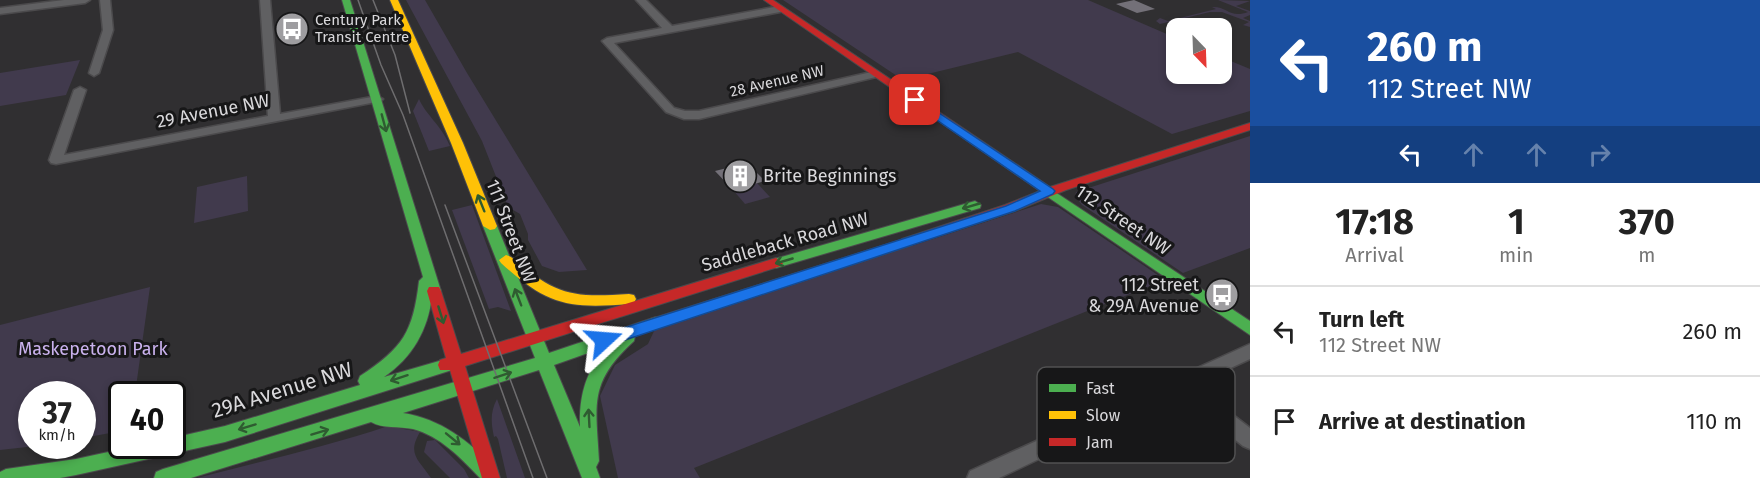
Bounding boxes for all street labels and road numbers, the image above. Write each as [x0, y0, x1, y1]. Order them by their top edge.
street label: 28 Avenue NW [728, 61, 826, 101]
street label: 29 Avenue NW [155, 89, 271, 133]
street label: 111 Street NW [481, 176, 541, 286]
street label: 112 Street NW [1071, 180, 1175, 260]
street label: Saddleback Road NW [699, 208, 871, 276]
street label: 29A Avenue NW [209, 356, 355, 424]

